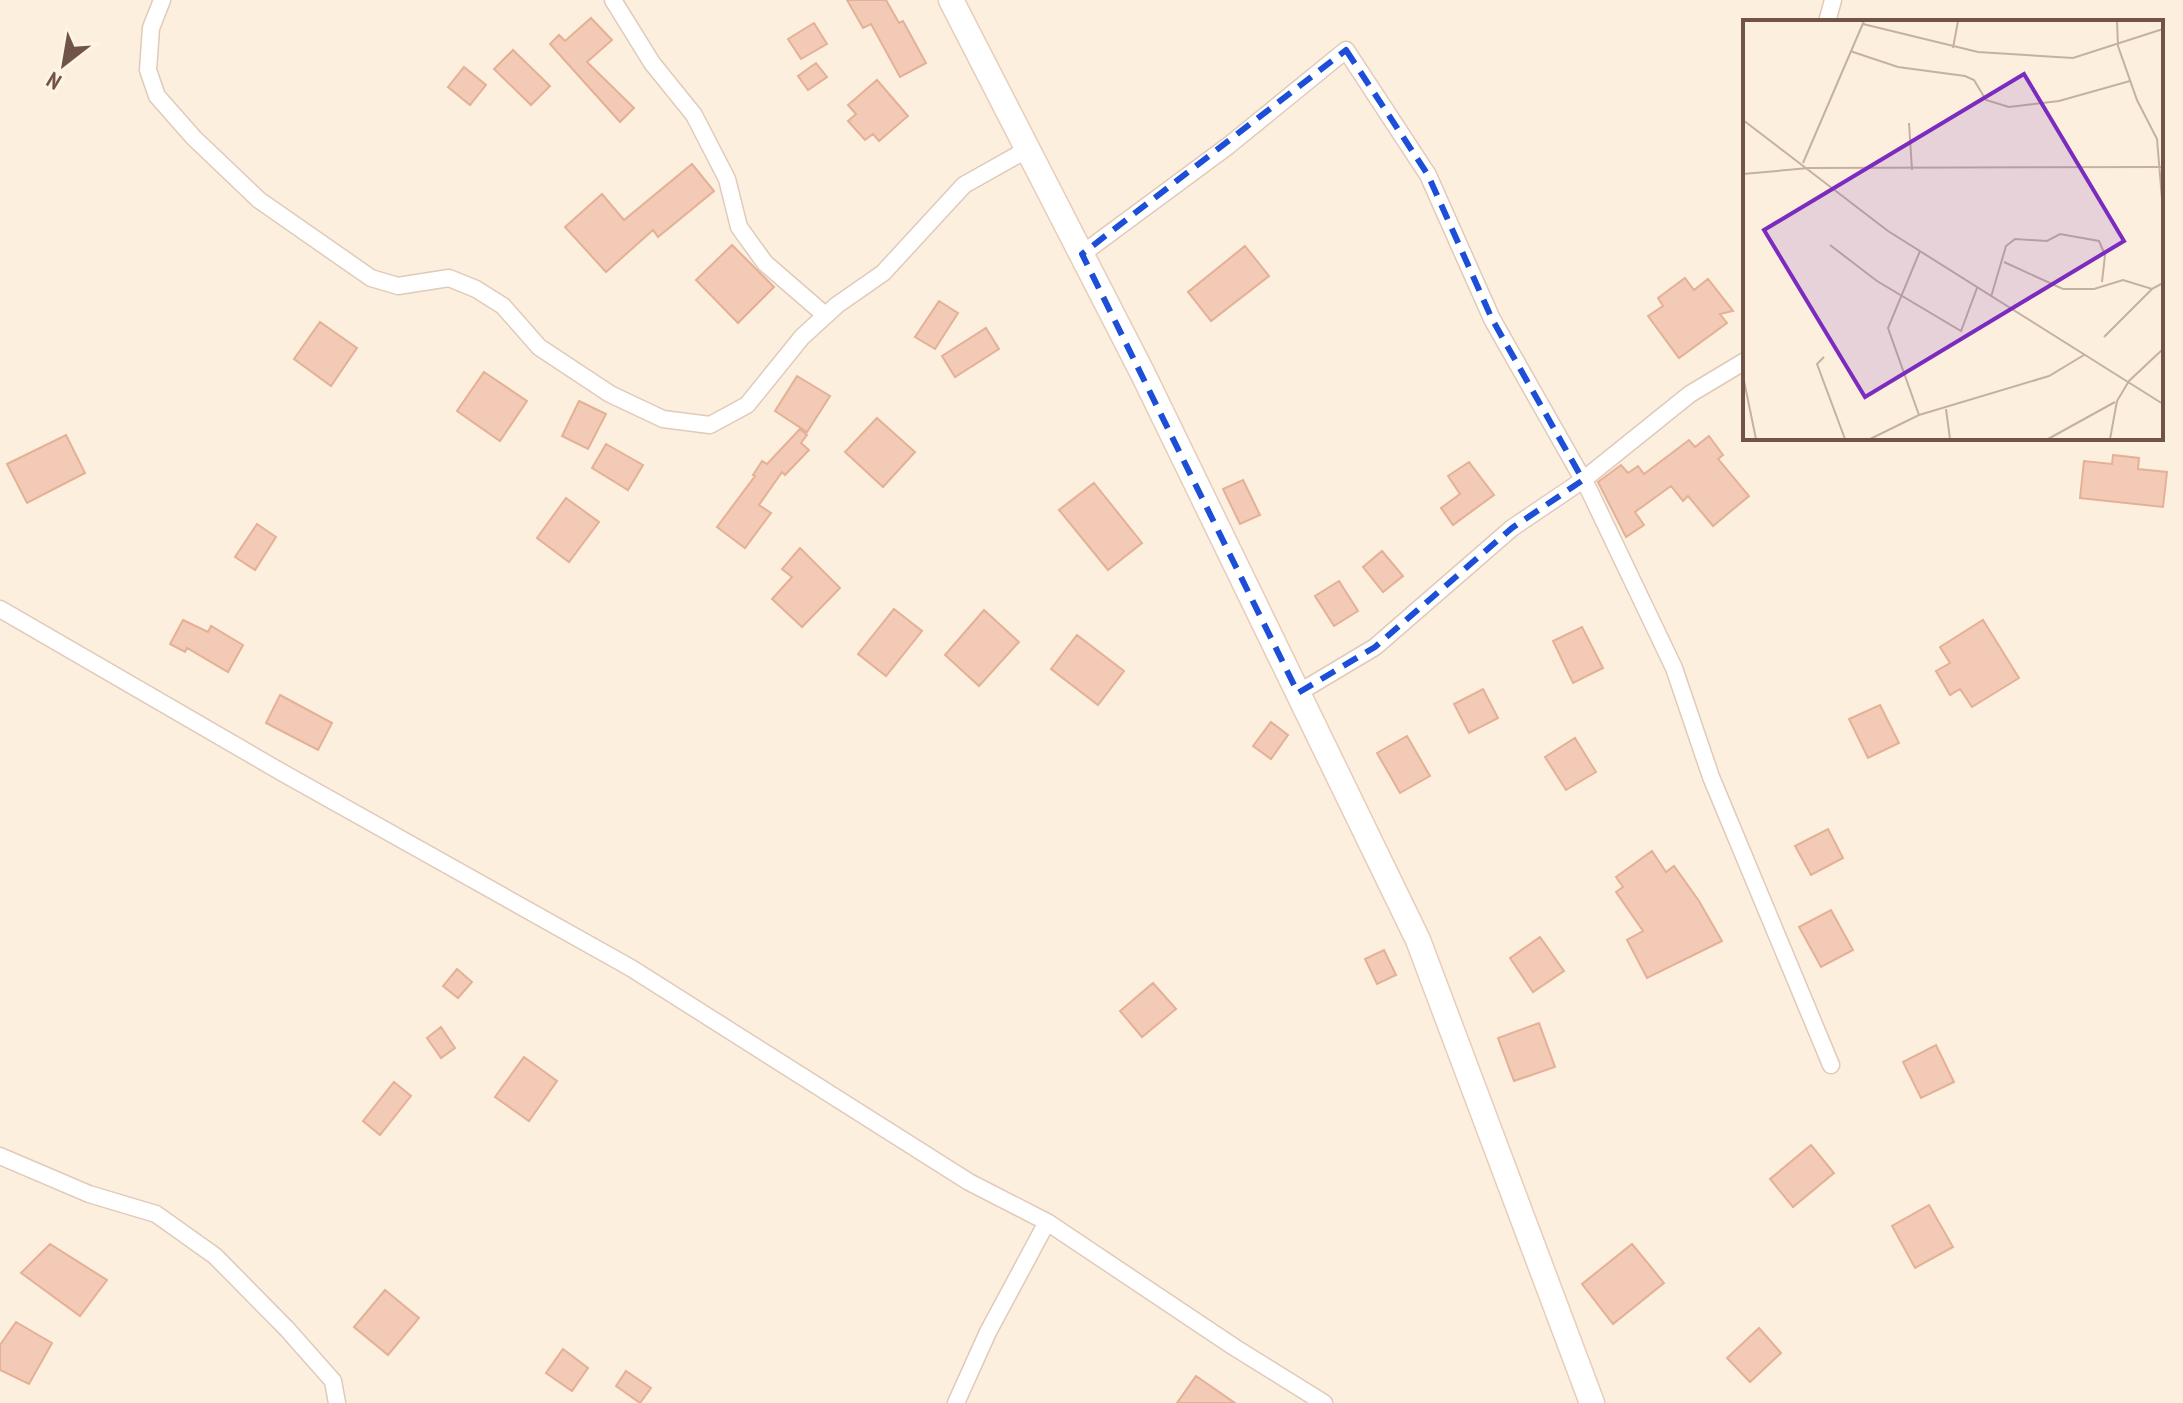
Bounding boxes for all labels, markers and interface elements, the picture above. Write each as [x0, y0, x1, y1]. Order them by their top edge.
inset map [1743, 20, 2163, 440]
north arrow [24, 24, 104, 104]
text: N [41, 66, 66, 96]

